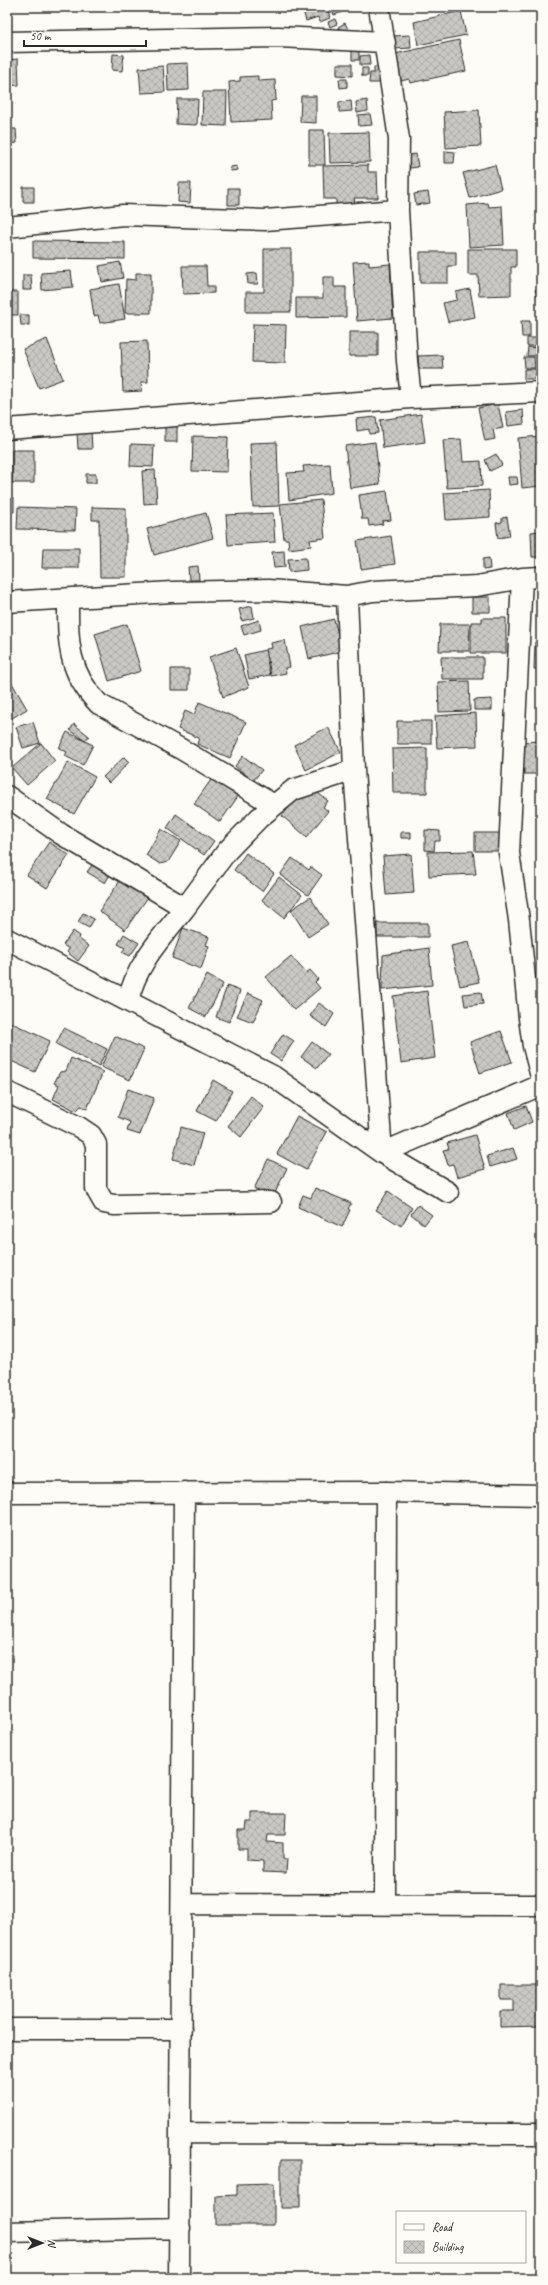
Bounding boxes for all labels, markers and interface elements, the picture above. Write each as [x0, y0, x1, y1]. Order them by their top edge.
scale bar [24, 22, 146, 48]
text: 50 m [30, 28, 52, 44]
legend [396, 2211, 526, 2263]
text: Road [432, 2219, 454, 2235]
north arrow [22, 2223, 62, 2263]
text: Building [432, 2239, 464, 2255]
text: N [45, 2240, 59, 2249]

